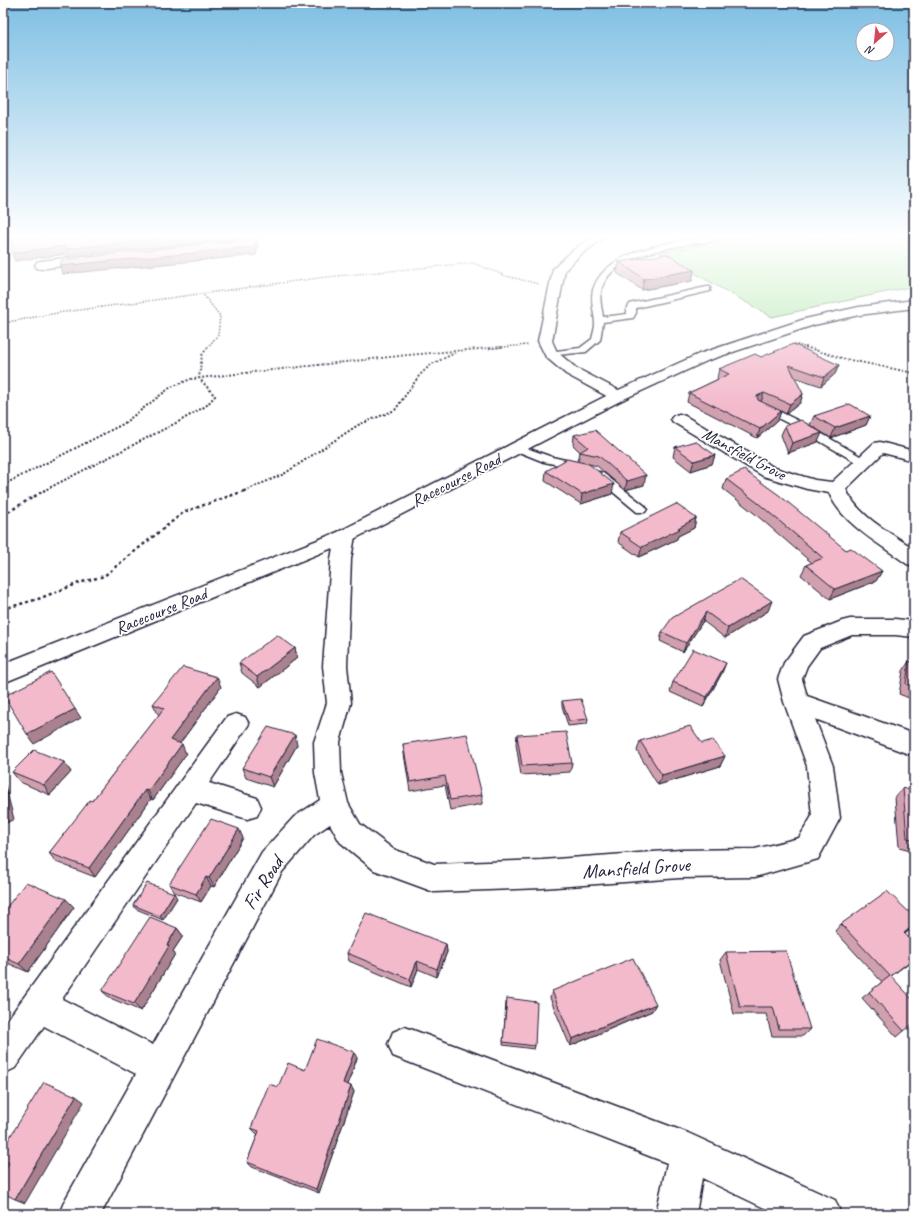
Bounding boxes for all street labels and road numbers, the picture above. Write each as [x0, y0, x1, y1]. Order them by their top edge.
street label: Mansfield Grove [699, 423, 791, 485]
street label: Racecourse Road [408, 447, 507, 511]
street label: Racecourse Road [112, 582, 213, 639]
street label: Fir Road [237, 849, 291, 914]
street label: Mansfield Grove [581, 852, 692, 884]

